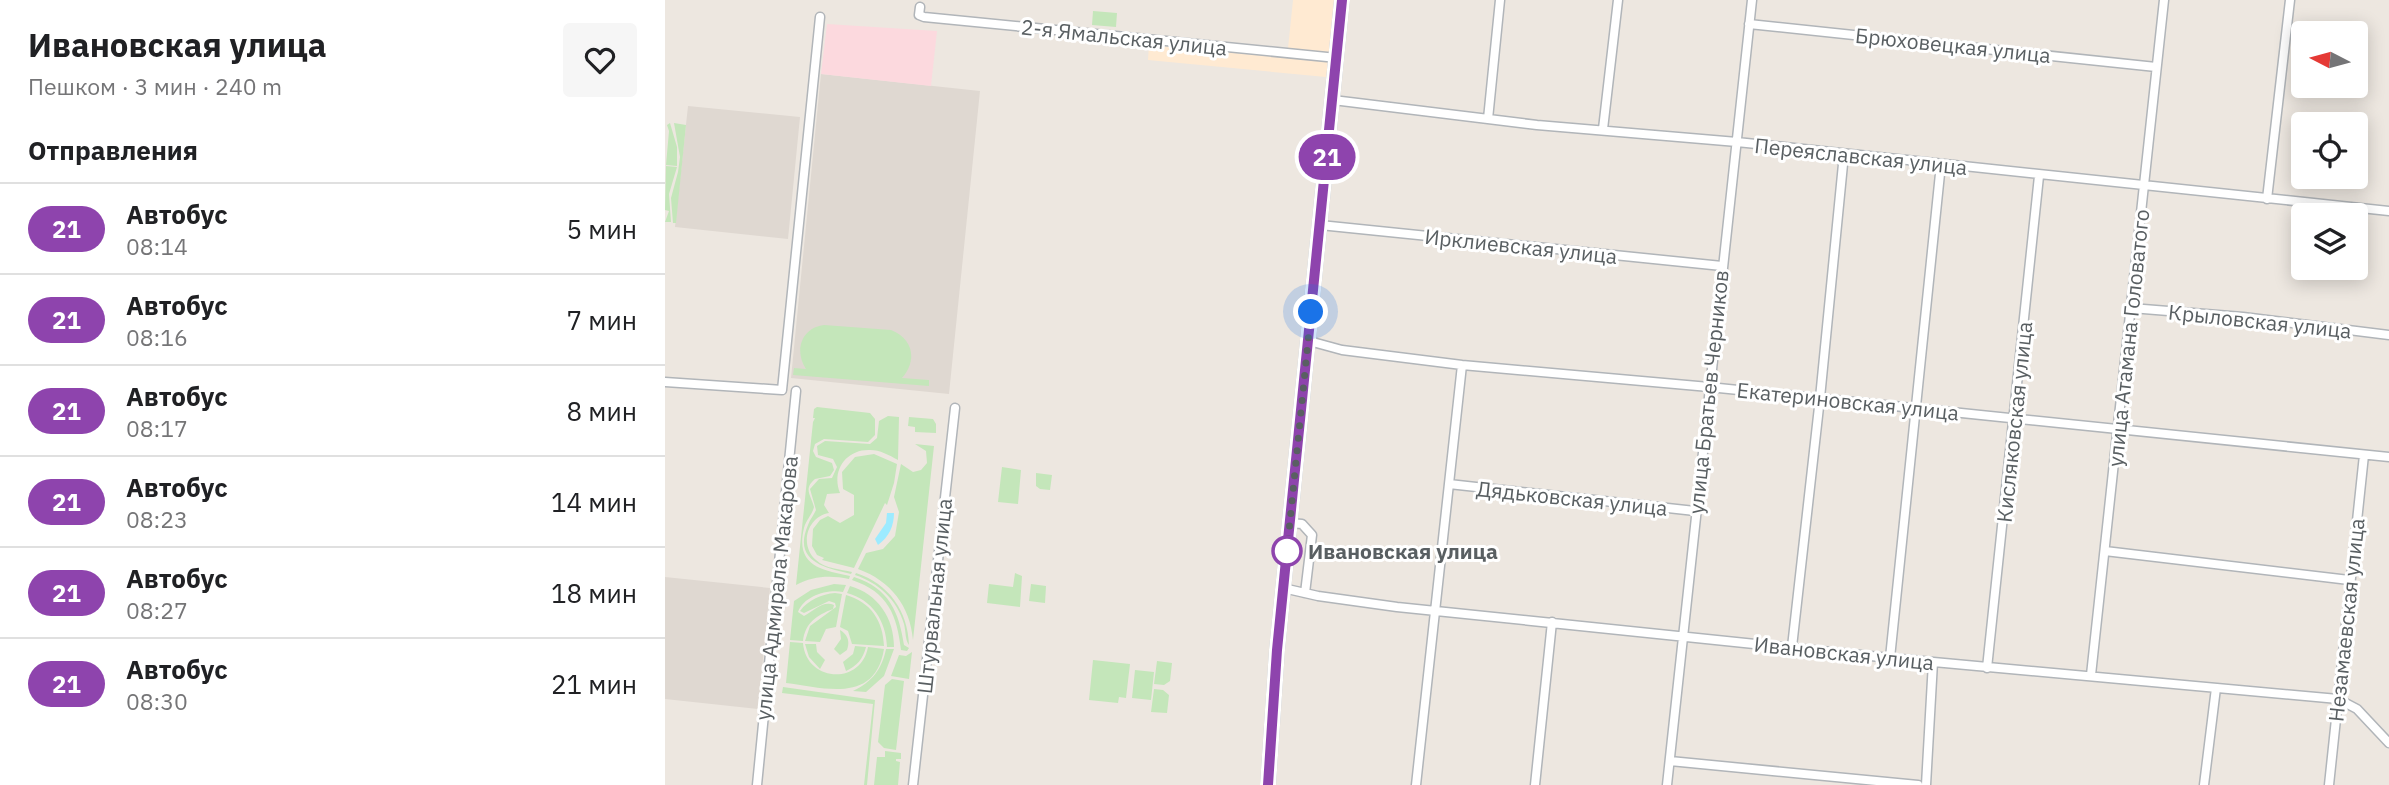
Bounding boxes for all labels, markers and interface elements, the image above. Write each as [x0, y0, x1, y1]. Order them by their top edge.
street label: 2-я Ямальская улица [1020, 12, 1228, 62]
street label: Брюховецкая улица [1854, 21, 2052, 69]
north arrow [2291, 21, 2368, 98]
map controls [2291, 21, 2368, 280]
text: Ивановская улица [28, 23, 327, 66]
button: heart [563, 23, 637, 97]
text: Пешком · 3 мин · 240 m [28, 71, 282, 101]
button: locate [2291, 112, 2368, 189]
street label: Переяславская улица [1753, 131, 1969, 181]
text: Отправления [28, 133, 198, 167]
line badge: 21 [1295, 134, 1359, 180]
text: 21 [1313, 141, 1341, 173]
text: Автобус [126, 197, 228, 231]
button: layers [2291, 203, 2368, 280]
street label: улица Атамана Головатого [2101, 208, 2155, 468]
text: 5 мин [567, 212, 637, 246]
text: 21 [52, 213, 81, 245]
street label: Ирклиевская улица [1423, 222, 1619, 270]
text: 08:14 [126, 231, 188, 261]
street label: улица Братьев Черников [1681, 269, 1735, 515]
text: Автобус [126, 288, 228, 322]
your location [1293, 294, 1328, 329]
street label: Крыловская улица [2167, 297, 2353, 345]
text: 7 мин [567, 303, 637, 337]
text: 21 [52, 304, 81, 336]
street label: Кисляковская улица [1990, 320, 2038, 524]
text: 08:16 [126, 322, 188, 352]
street label: Екатериновская улица [1735, 375, 1961, 427]
text: Автобус [126, 379, 228, 413]
text: 8 мин [567, 394, 637, 428]
text: 21 [52, 395, 81, 427]
text: 08:17 [126, 413, 188, 443]
street label: улица Адмирала Макарова [748, 454, 804, 722]
text: Автобус [126, 470, 228, 504]
street label: Дядьковская улица [1475, 474, 1669, 522]
text: 14 мин [551, 485, 637, 519]
text: 21 [52, 486, 81, 518]
street label: Штурвальная улица [910, 497, 958, 695]
text: 08:23 [126, 504, 188, 534]
street label: Незамаевская улица [2321, 517, 2371, 723]
marker: Ивановская улица [1272, 536, 1302, 566]
place label: Ивановская улица [1308, 537, 1498, 565]
text: Автобус [126, 561, 228, 595]
text: 18 мин [551, 576, 637, 610]
text: 21 [52, 577, 81, 609]
text: 08:27 [126, 595, 188, 625]
street label: Ивановская улица [1753, 630, 1935, 676]
text: Автобус [126, 652, 228, 686]
text: 21 мин [551, 667, 637, 701]
text: 21 [52, 668, 81, 700]
text: 08:30 [126, 686, 188, 716]

